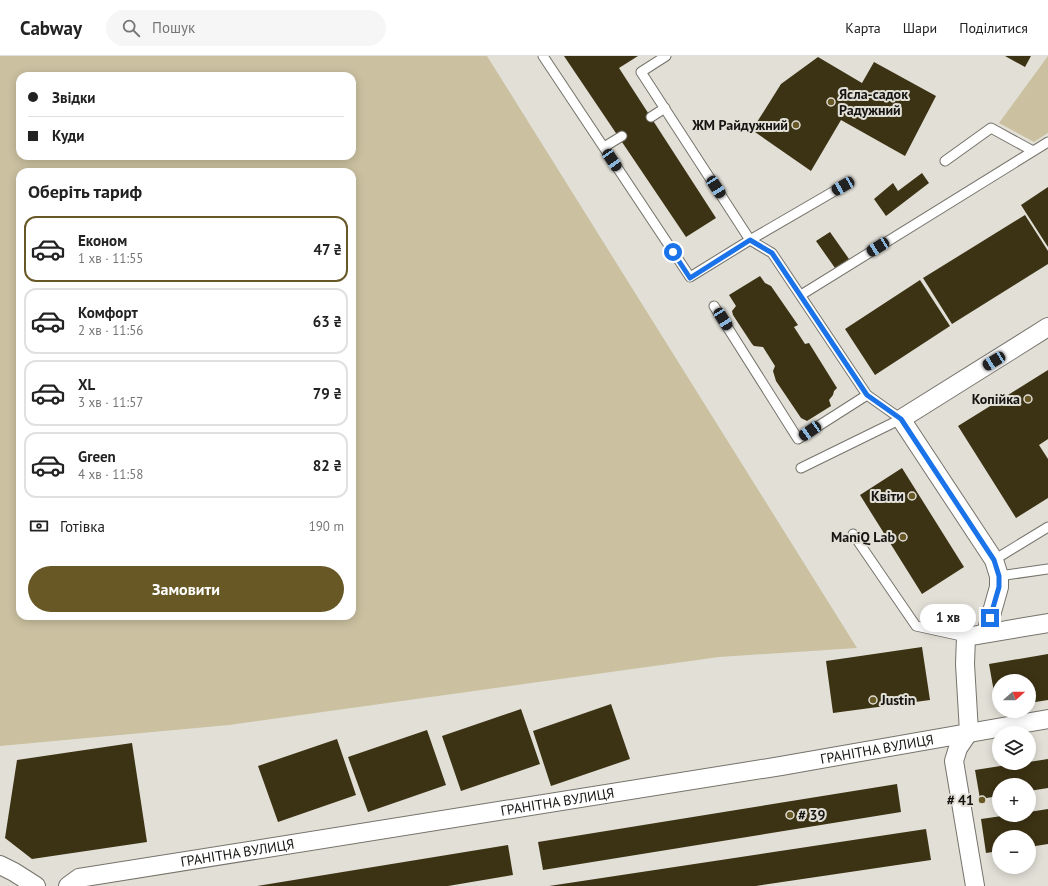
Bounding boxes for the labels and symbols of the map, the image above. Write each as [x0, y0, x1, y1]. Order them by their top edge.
place label: Ясла-садок Радужний [839, 85, 908, 119]
marker: Ясла-садок Радужний [826, 97, 836, 107]
place label: ЖМ Райдужний [691, 116, 788, 134]
marker: ЖМ Райдужний [791, 120, 801, 130]
car [600, 147, 624, 173]
car [704, 174, 728, 200]
car [830, 175, 856, 197]
car [865, 236, 891, 258]
route start [664, 243, 682, 261]
car [712, 306, 734, 332]
car [981, 350, 1007, 372]
place label: Копійка [972, 390, 1020, 408]
marker: Копійка [1023, 394, 1033, 404]
car [797, 419, 823, 443]
place label: Квіти [871, 487, 904, 505]
marker: Квіти [907, 491, 917, 501]
place label: ManiQ Lab [831, 528, 895, 546]
marker: ManiQ Lab [898, 532, 908, 542]
callout: 1 хв [920, 604, 976, 632]
route end [981, 609, 999, 627]
north arrow [992, 674, 1036, 718]
place label: Justin [880, 691, 915, 709]
marker: Justin [868, 695, 878, 705]
street label: ГРАНІТНА ВУЛИЦЯ [819, 730, 935, 768]
street label: ГРАНІТНА ВУЛИЦЯ [499, 784, 615, 820]
place label: # 41 [947, 791, 974, 809]
marker: # 41 [977, 795, 987, 805]
place label: # 39 [798, 806, 825, 824]
marker: # 39 [785, 810, 795, 820]
street label: ГРАНІТНА ВУЛИЦЯ [179, 835, 296, 871]

